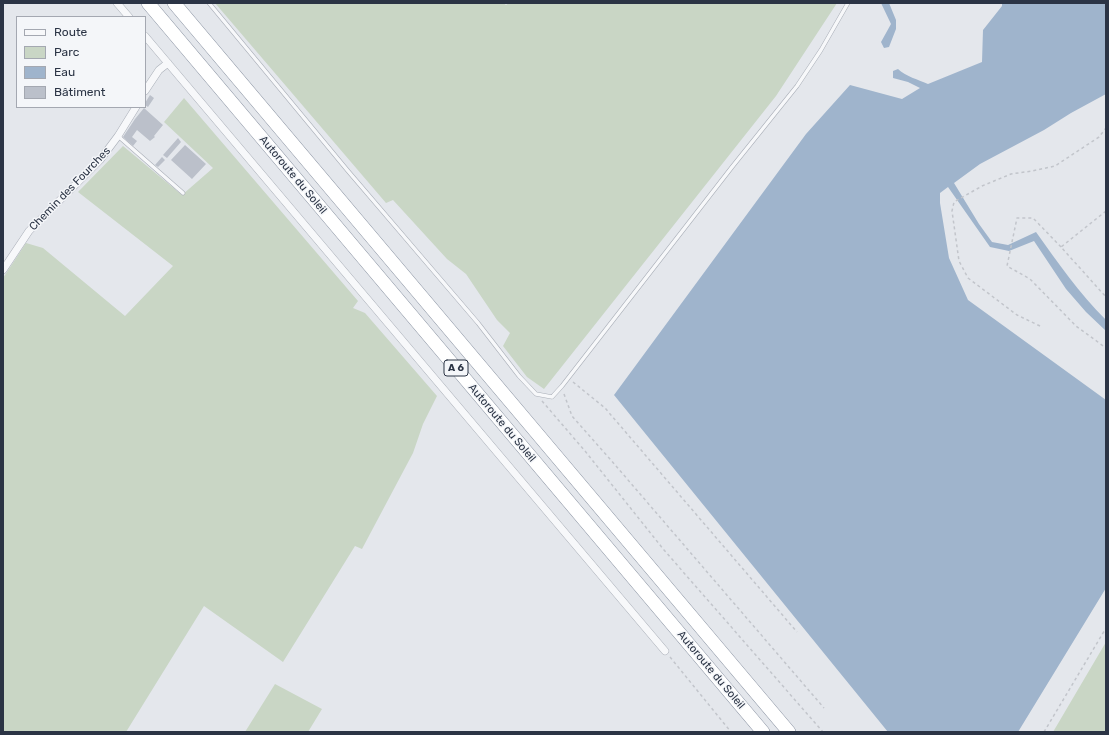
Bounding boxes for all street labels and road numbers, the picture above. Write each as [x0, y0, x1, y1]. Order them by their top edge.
street label: Autoroute du Soleil [256, 133, 330, 217]
street label: Chemin des Fourches [27, 145, 113, 233]
road number: A 6 [444, 360, 468, 376]
street label: Autoroute du Soleil [465, 381, 539, 465]
street label: Autoroute du Soleil [674, 628, 748, 712]

